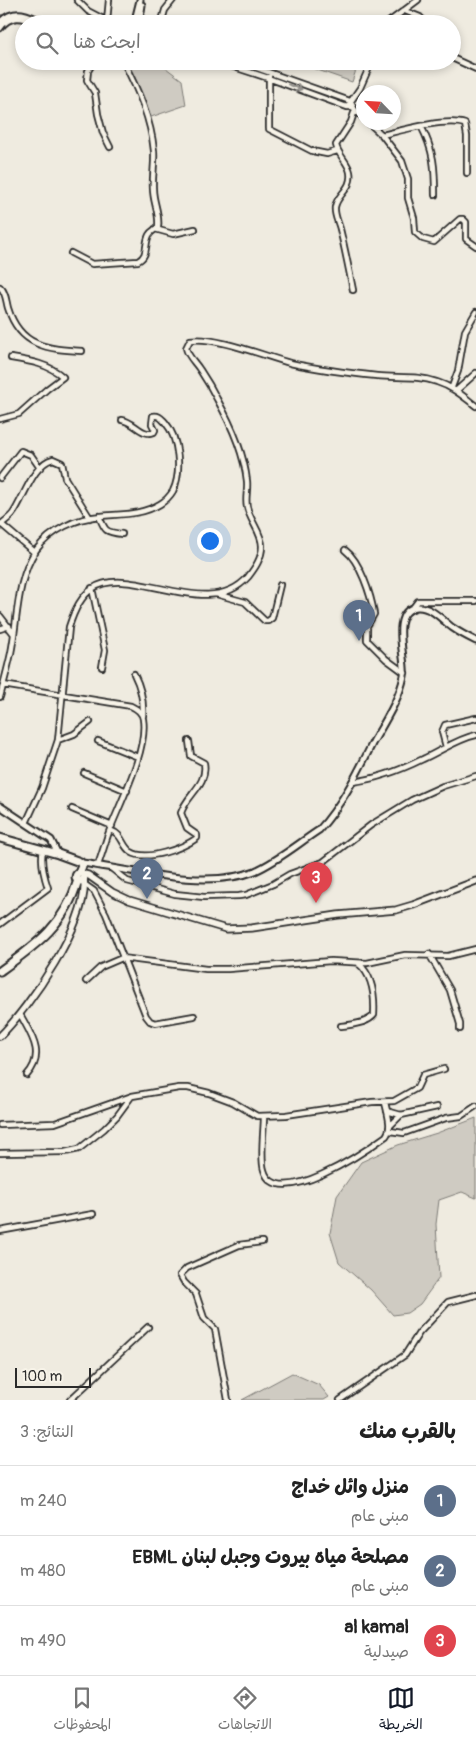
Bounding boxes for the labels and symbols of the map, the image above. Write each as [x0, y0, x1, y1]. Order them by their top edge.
one-way arrow [287, 83, 302, 93]
north arrow [356, 85, 401, 130]
your location [197, 528, 223, 554]
pin: 1 [343, 600, 375, 641]
pin: 2 [131, 858, 163, 899]
pin: 3 [300, 862, 332, 903]
scale bar [15, 1365, 91, 1388]

